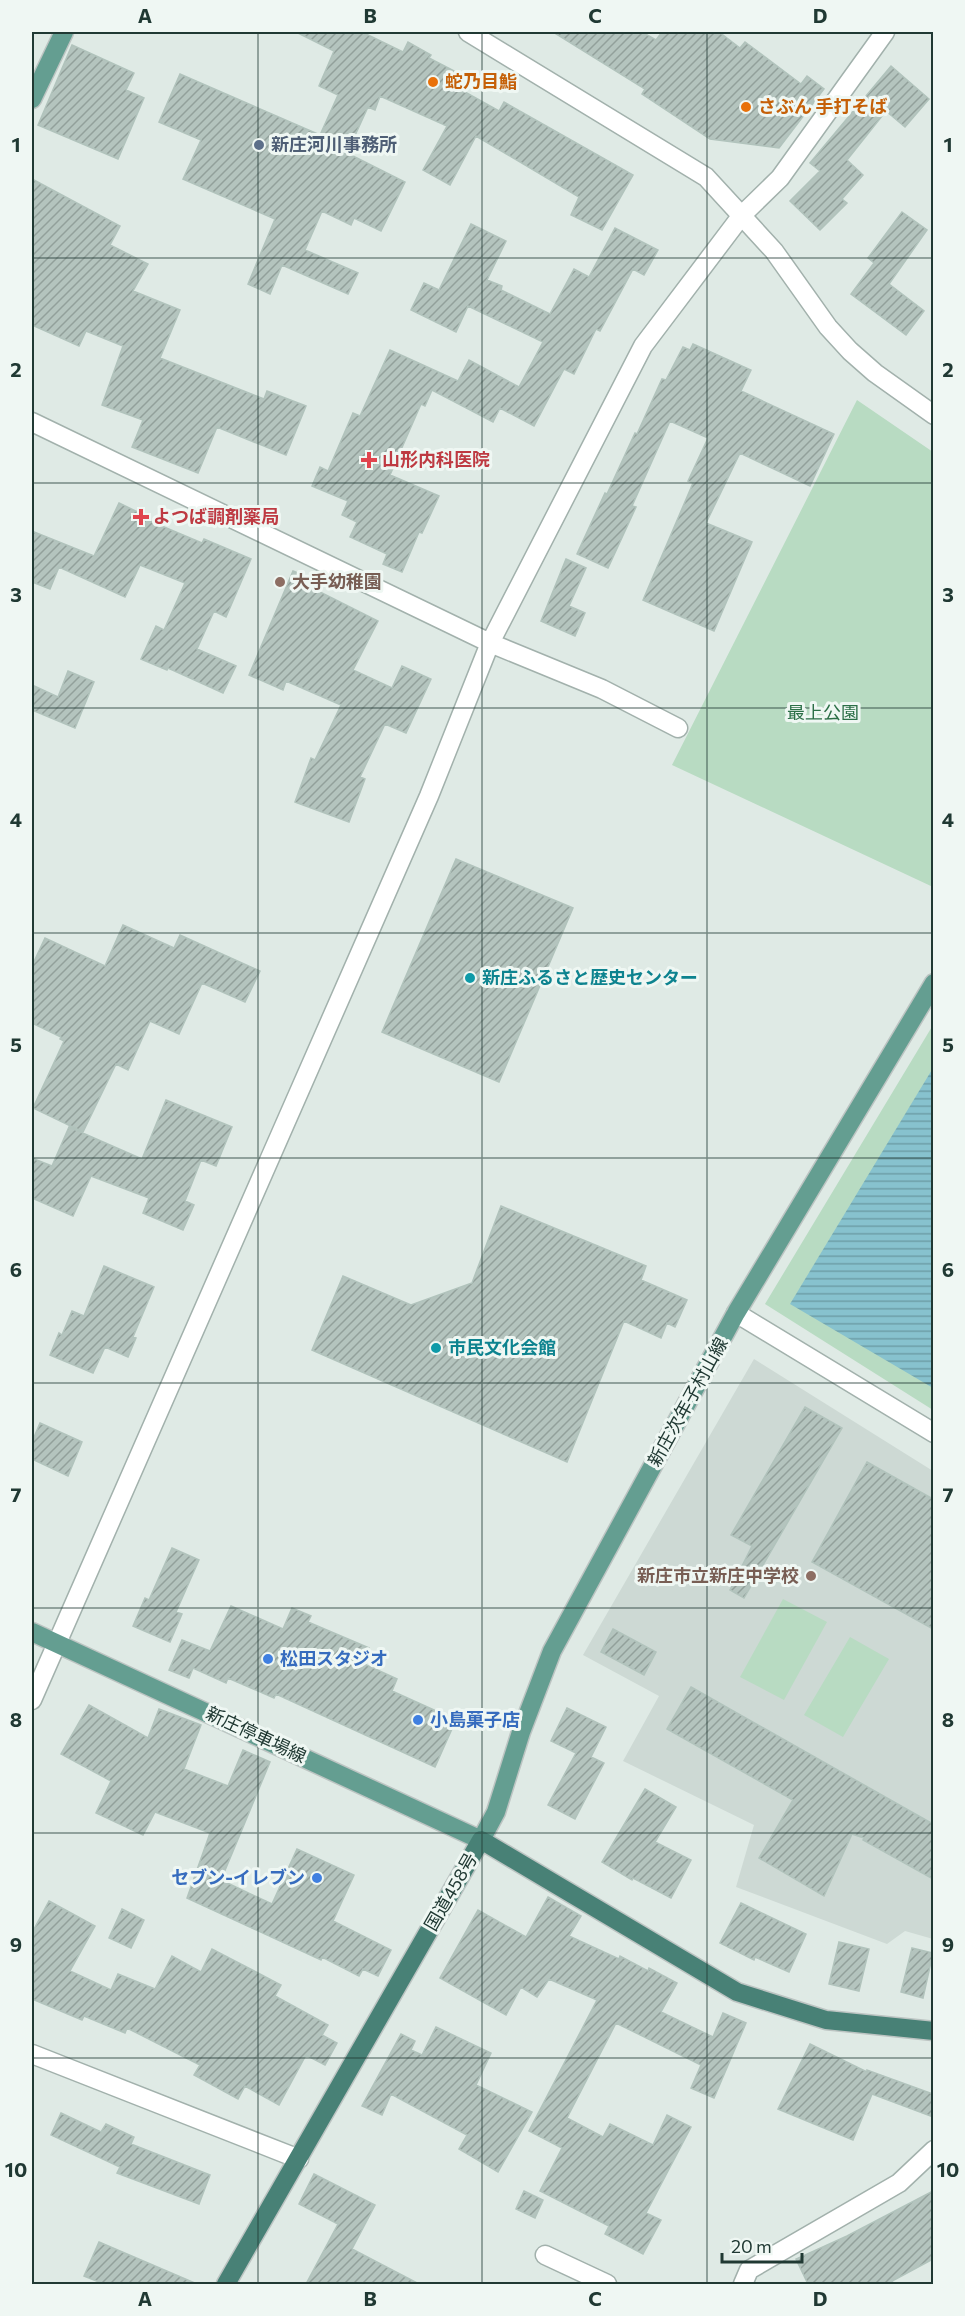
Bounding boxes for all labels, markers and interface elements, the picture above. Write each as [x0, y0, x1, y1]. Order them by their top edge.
text: A [138, 3, 152, 27]
text: B [363, 3, 377, 27]
text: C [588, 3, 602, 27]
text: D [813, 3, 827, 27]
place label: 蛇乃目鮨 [445, 70, 517, 92]
marker: 蛇乃目鮨 [426, 75, 440, 89]
place label: さぶん 手打そば [758, 95, 887, 117]
marker: さぶん 手打そば [739, 100, 753, 114]
text: 1 [11, 132, 21, 156]
text: 1 [943, 132, 953, 156]
place label: 新庄河川事務所 [271, 133, 397, 155]
marker: 新庄河川事務所 [252, 138, 266, 152]
text: 2 [10, 357, 22, 381]
text: 2 [942, 357, 954, 381]
place label: 山形内科医院 [382, 448, 490, 470]
marker: 山形内科医院 [360, 451, 378, 469]
place label: よつば調剤薬局 [153, 505, 279, 527]
marker: よつば調剤薬局 [134, 510, 148, 524]
place label: 大手幼稚園 [292, 570, 382, 592]
marker: 大手幼稚園 [273, 575, 287, 589]
text: 3 [10, 582, 22, 606]
text: 3 [942, 582, 954, 606]
park label: 最上公園 [787, 701, 859, 723]
text: 4 [10, 807, 22, 831]
text: 4 [942, 807, 954, 831]
place label: 新庄ふるさと歴史センター [482, 966, 698, 988]
marker: 新庄ふるさと歴史センター [463, 971, 477, 985]
text: 5 [10, 1032, 22, 1056]
text: 5 [942, 1032, 954, 1056]
text: 6 [10, 1257, 22, 1281]
text: 6 [942, 1257, 954, 1281]
street label: 新庄次年子村山線 [643, 1333, 732, 1470]
place label: 市民文化会館 [448, 1336, 556, 1358]
marker: 市民文化会館 [429, 1341, 443, 1355]
text: 7 [11, 1482, 22, 1506]
text: 7 [943, 1482, 954, 1506]
place label: 新庄市立新庄中学校 [637, 1564, 799, 1586]
marker: 新庄市立新庄中学校 [804, 1569, 818, 1583]
place label: 松田スタジオ [280, 1647, 388, 1669]
marker: 松田スタジオ [261, 1652, 275, 1666]
street label: 新庄停車場線 [203, 1701, 310, 1767]
text: 8 [10, 1707, 22, 1731]
text: 8 [942, 1707, 954, 1731]
place label: 小島菓子店 [430, 1708, 520, 1730]
marker: 小島菓子店 [411, 1713, 425, 1727]
street label: 国道458号 [419, 1849, 481, 1934]
place label: セブン-イレブン [171, 1866, 305, 1888]
marker: セブン-イレブン [310, 1871, 324, 1885]
text: 9 [10, 1932, 22, 1956]
text: 9 [942, 1932, 954, 1956]
text: 10 [5, 2157, 27, 2181]
text: 10 [937, 2157, 959, 2181]
scale bar [722, 2226, 802, 2264]
text: 20 m [731, 2235, 772, 2257]
text: A [138, 2286, 152, 2310]
text: B [363, 2286, 377, 2310]
text: C [588, 2286, 602, 2310]
text: D [813, 2286, 827, 2310]

